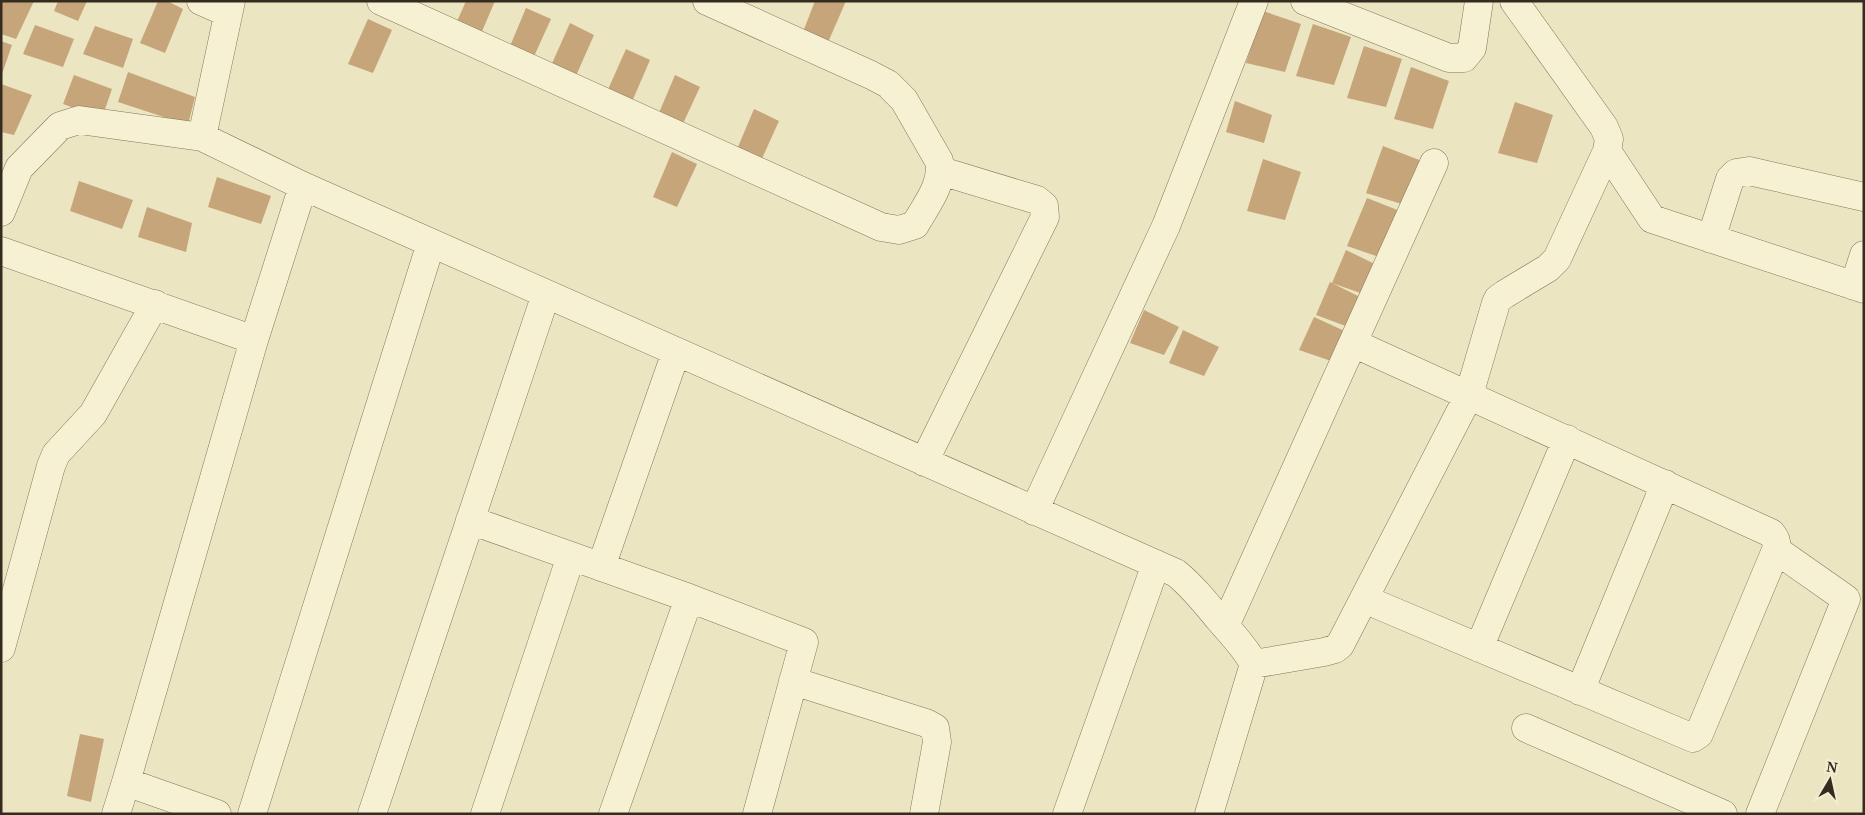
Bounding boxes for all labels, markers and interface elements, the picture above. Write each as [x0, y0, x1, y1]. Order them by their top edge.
north arrow [1805, 755, 1855, 805]
text: N [1825, 756, 1839, 777]

